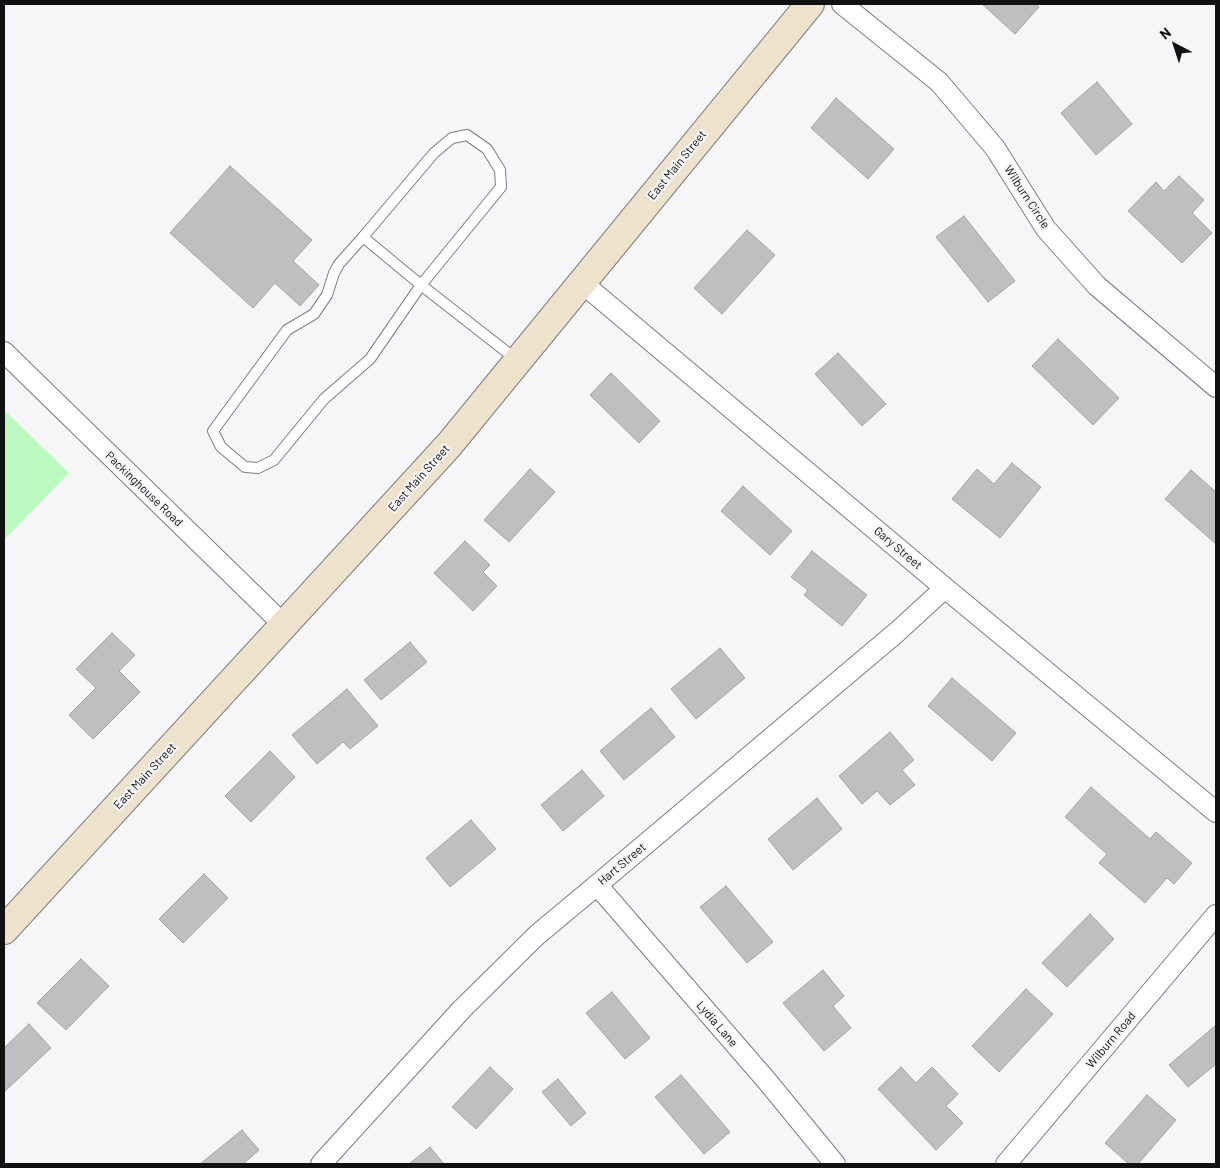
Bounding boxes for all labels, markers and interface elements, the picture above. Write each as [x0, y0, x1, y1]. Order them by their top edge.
north arrow [1150, 20, 1200, 70]
text: N [1156, 24, 1174, 43]
street label: East Main Street [645, 127, 709, 203]
street label: Wilburn Circle [1001, 163, 1053, 231]
street label: East Main Street [385, 441, 453, 515]
street label: Packinghouse Road [102, 448, 186, 530]
street label: Gary Street [871, 524, 925, 572]
street label: East Main Street [111, 740, 179, 812]
street label: Hart Street [595, 840, 649, 888]
street label: Lydia Lane [693, 998, 741, 1050]
street label: Wilburn Road [1083, 1009, 1139, 1071]

